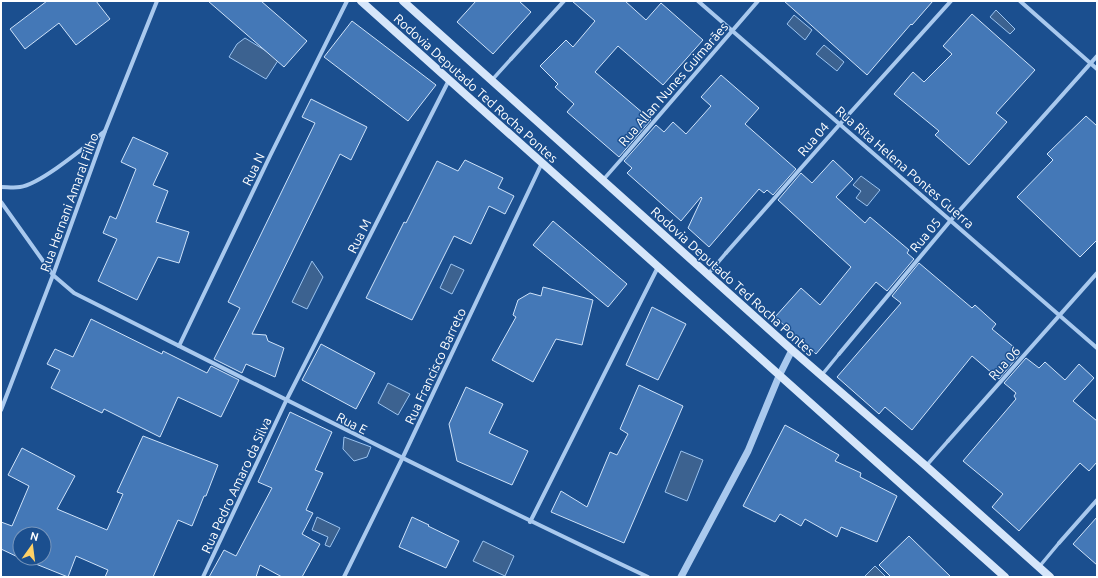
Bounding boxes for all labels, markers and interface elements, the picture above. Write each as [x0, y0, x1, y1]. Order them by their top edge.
street label: Rodovia Deputado Ted Rocha Pontes [391, 11, 561, 165]
street label: Rua Allan Nunes Guimarães [616, 19, 731, 149]
street label: Rua Rita Helena Pontes Guerra [833, 103, 977, 231]
street label: Rua 04 [795, 119, 831, 159]
street label: Rua Hernani Amaral Filho [37, 131, 101, 273]
street label: Rua N [239, 150, 267, 188]
street label: Rodovia Deputado Ted Rocha Pontes [648, 204, 818, 358]
street label: Rua 05 [907, 215, 943, 255]
street label: Rua M [344, 217, 374, 255]
street label: Rua Francisco Barreto [402, 306, 468, 426]
street label: Rua 06 [985, 344, 1023, 382]
street label: Rua E [334, 409, 370, 437]
street label: Rua Pedro Amaro da Silva [198, 415, 274, 555]
north arrow [12, 526, 52, 566]
text: N [29, 529, 40, 543]

